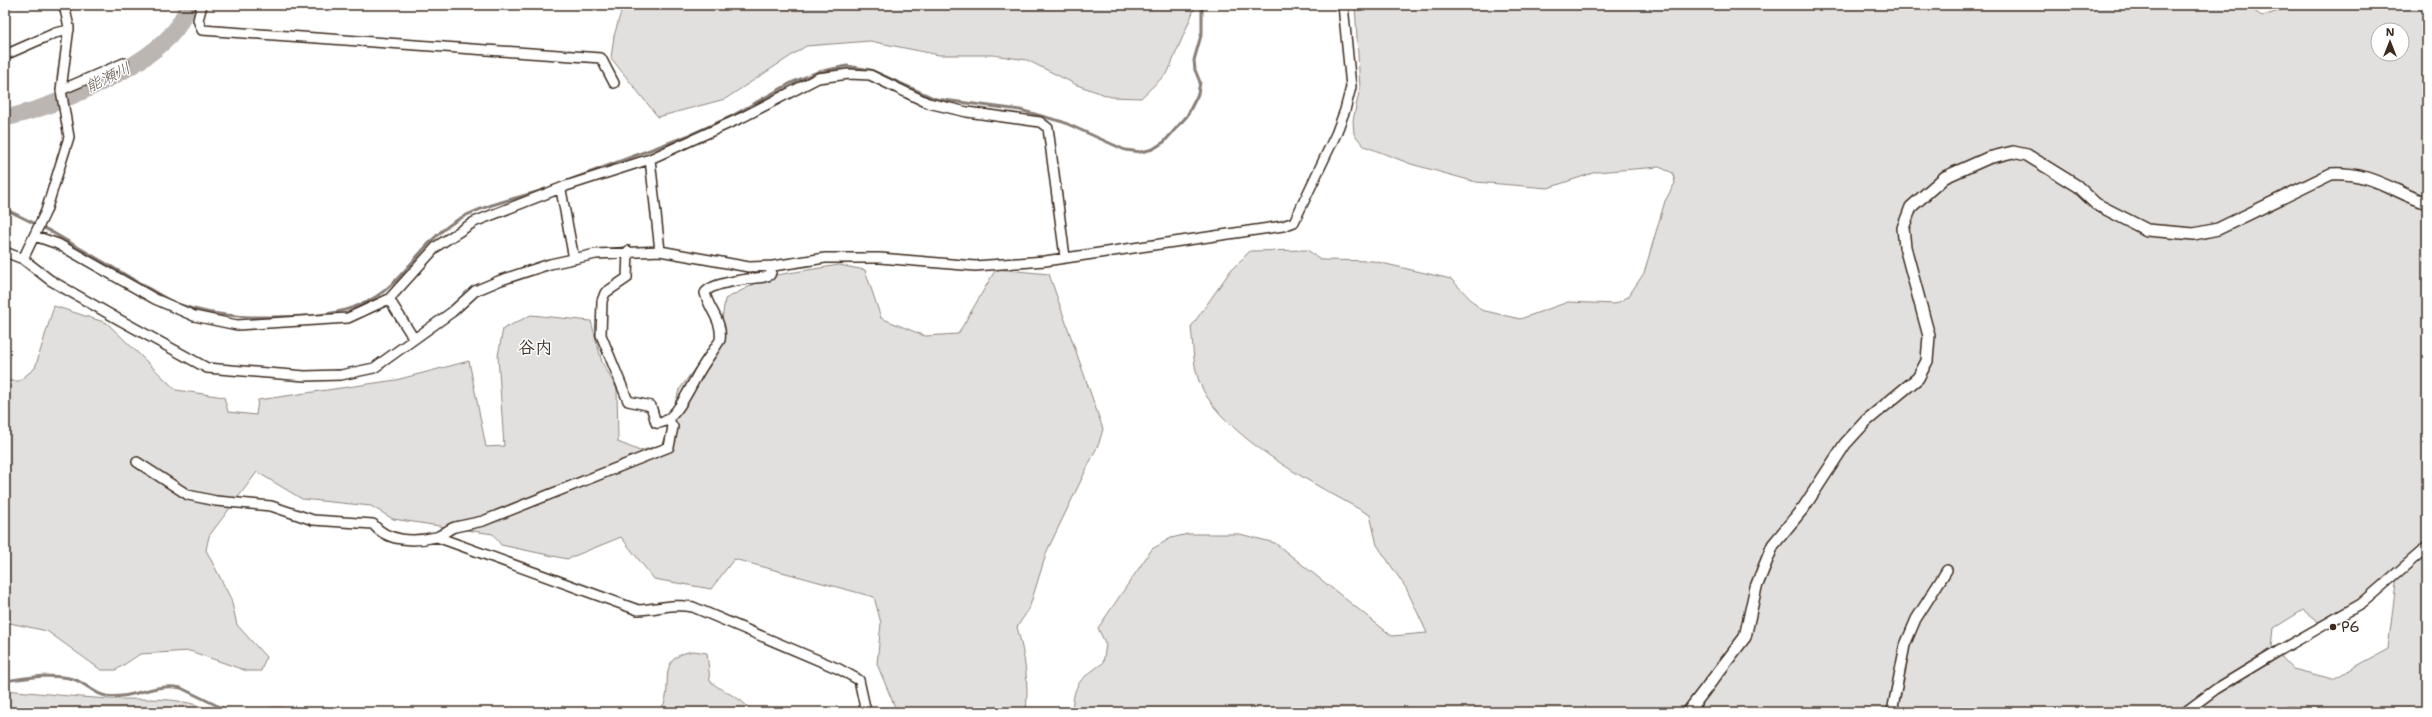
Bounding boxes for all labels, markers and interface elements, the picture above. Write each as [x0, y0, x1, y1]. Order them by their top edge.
north arrow [2370, 22, 2410, 62]
text: N [2386, 25, 2395, 40]
water label: 能瀬川 [82, 57, 134, 97]
district label: 谷内 [518, 336, 552, 358]
place label: P6 [2341, 617, 2360, 637]
marker: P6 [2328, 622, 2338, 632]

